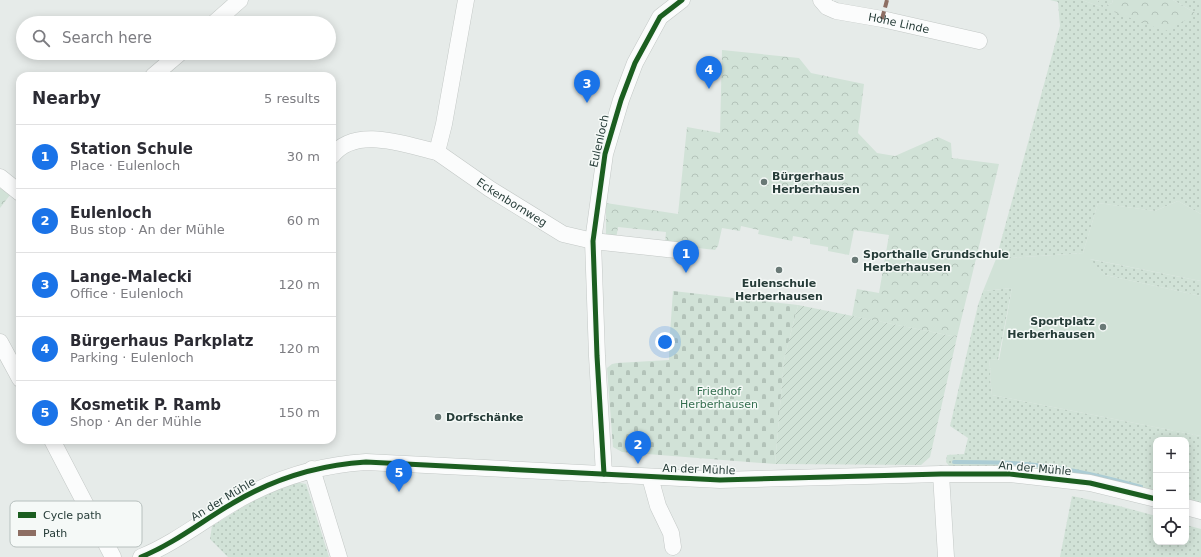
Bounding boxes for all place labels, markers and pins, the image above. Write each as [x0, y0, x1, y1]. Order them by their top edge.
pin: 4 [696, 56, 722, 89]
pin: 3 [574, 70, 600, 103]
place label: Bürgerhaus Herberhausen [772, 170, 860, 196]
marker: Bürgerhaus Herberhausen [759, 177, 769, 187]
pin: 1 [673, 240, 699, 273]
place label: Sporthalle Grundschule Herberhausen [863, 248, 1009, 274]
marker: Sporthalle Grundschule Herberhausen [850, 255, 860, 265]
marker: Eulenschule Herberhausen [774, 265, 784, 275]
place label: Eulenschule Herberhausen [735, 277, 823, 303]
place label: Sportplatz Herberhausen [1007, 315, 1095, 341]
marker: Sportplatz Herberhausen [1098, 322, 1108, 332]
place label: Dorfschänke [446, 411, 524, 424]
marker: Dorfschänke [433, 412, 443, 422]
pin: 2 [625, 431, 651, 464]
pin: 5 [386, 459, 412, 492]

